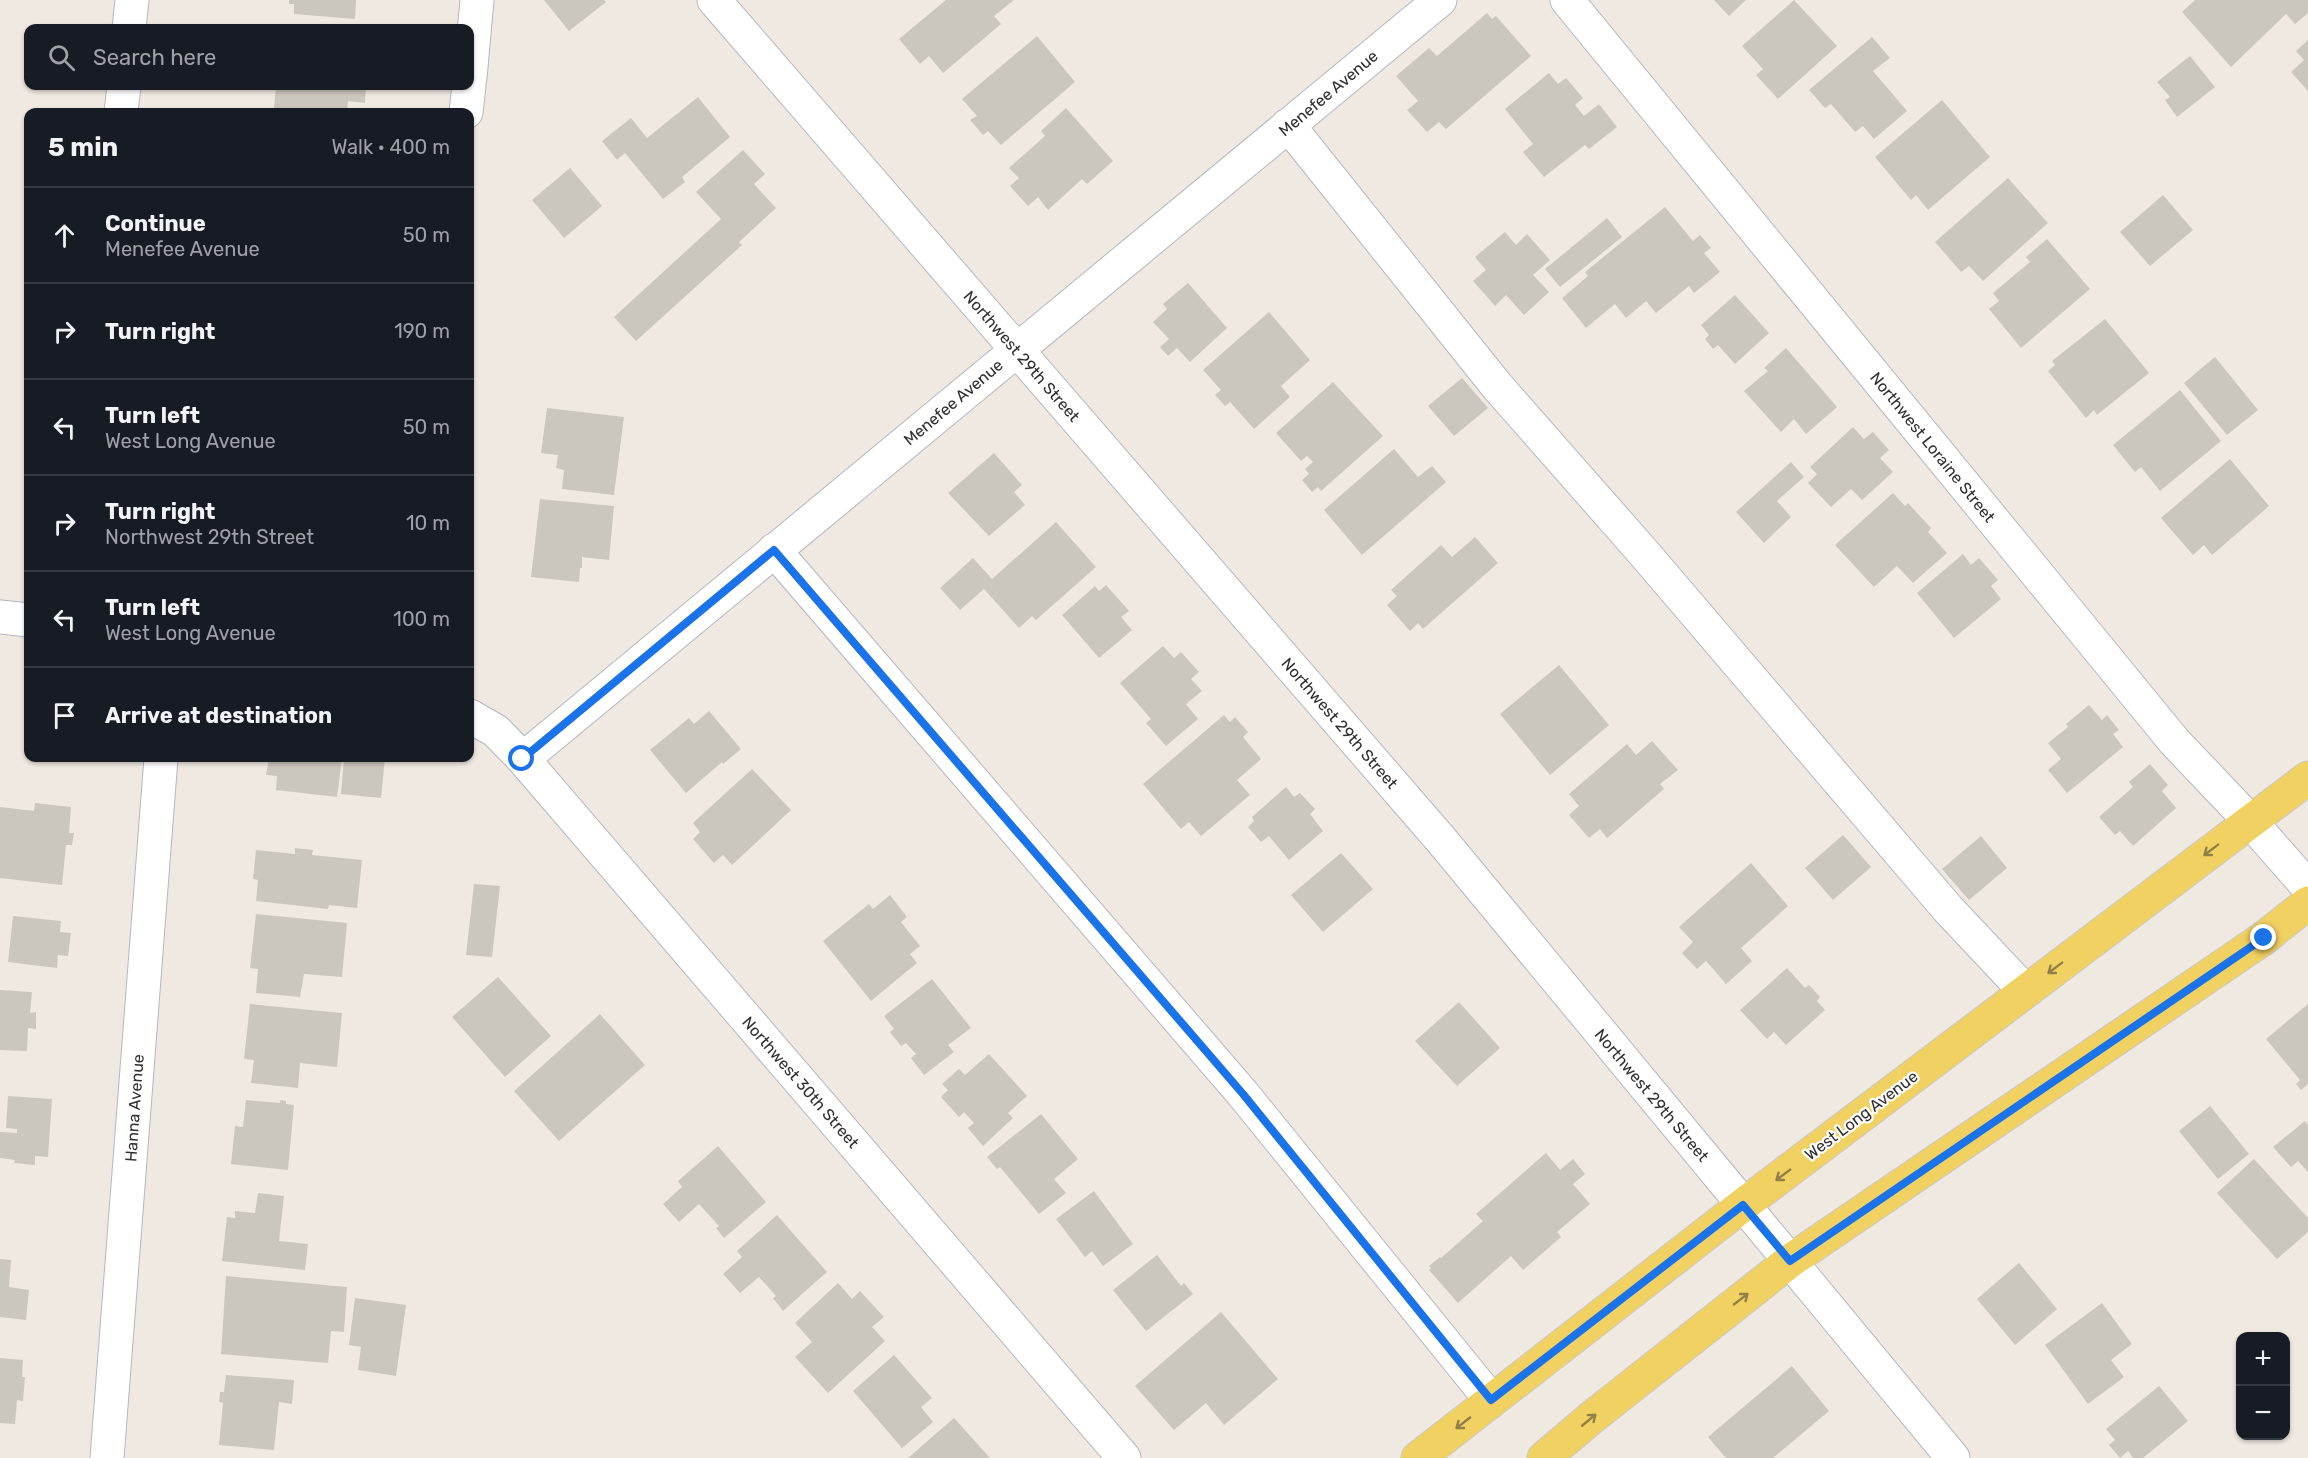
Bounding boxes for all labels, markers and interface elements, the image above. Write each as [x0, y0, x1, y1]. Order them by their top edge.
search box [24, 24, 474, 90]
icon: search [45, 41, 78, 74]
text: Search here [93, 44, 216, 71]
street label: Menefee Avenue [1275, 46, 1382, 140]
text: 5 min [48, 132, 118, 163]
text: Walk · 400 m [331, 135, 450, 159]
text: Continue [105, 210, 206, 237]
icon: ahead [48, 219, 81, 252]
text: 50 m [403, 223, 450, 247]
text: Menefee Avenue [105, 237, 260, 261]
street label: Northwest 29th Street [960, 287, 1084, 426]
icon: right [48, 315, 81, 348]
text: Turn right [105, 318, 215, 345]
text: 190 m [394, 319, 450, 343]
street label: Menefee Avenue [900, 355, 1007, 449]
street label: Northwest Loraine Street [1866, 368, 1999, 526]
text: Turn left [105, 402, 200, 429]
icon: left [48, 411, 81, 444]
text: 50 m [403, 415, 450, 439]
text: West Long Avenue [105, 429, 276, 453]
text: Turn right [105, 498, 215, 525]
icon: right [48, 507, 81, 540]
text: 10 m [406, 511, 450, 535]
text: Northwest 29th Street [105, 525, 314, 549]
text: Turn left [105, 594, 200, 621]
icon: left [48, 603, 81, 636]
text: 100 m [393, 607, 450, 631]
text: West Long Avenue [105, 621, 276, 645]
street label: Northwest 29th Street [1278, 654, 1402, 793]
icon: arrive [48, 699, 81, 732]
text: Arrive at destination [105, 702, 332, 729]
route start [508, 745, 534, 771]
one-way arrow [2203, 844, 2219, 857]
route end [2250, 924, 2276, 950]
one-way arrow [2048, 962, 2064, 974]
street label: Northwest 30th Street [738, 1013, 863, 1152]
street label: Northwest 29th Street [1591, 1025, 1713, 1165]
street label: Hanna Avenue [121, 1053, 148, 1163]
street label: West Long Avenue [1801, 1067, 1922, 1164]
one-way arrow [1775, 1168, 1791, 1181]
one-way arrow [1733, 1293, 1749, 1306]
map controls [2236, 1332, 2290, 1440]
button: + [2236, 1332, 2290, 1386]
button: − [2236, 1386, 2290, 1440]
one-way arrow [1581, 1414, 1597, 1427]
one-way arrow [1455, 1416, 1471, 1429]

